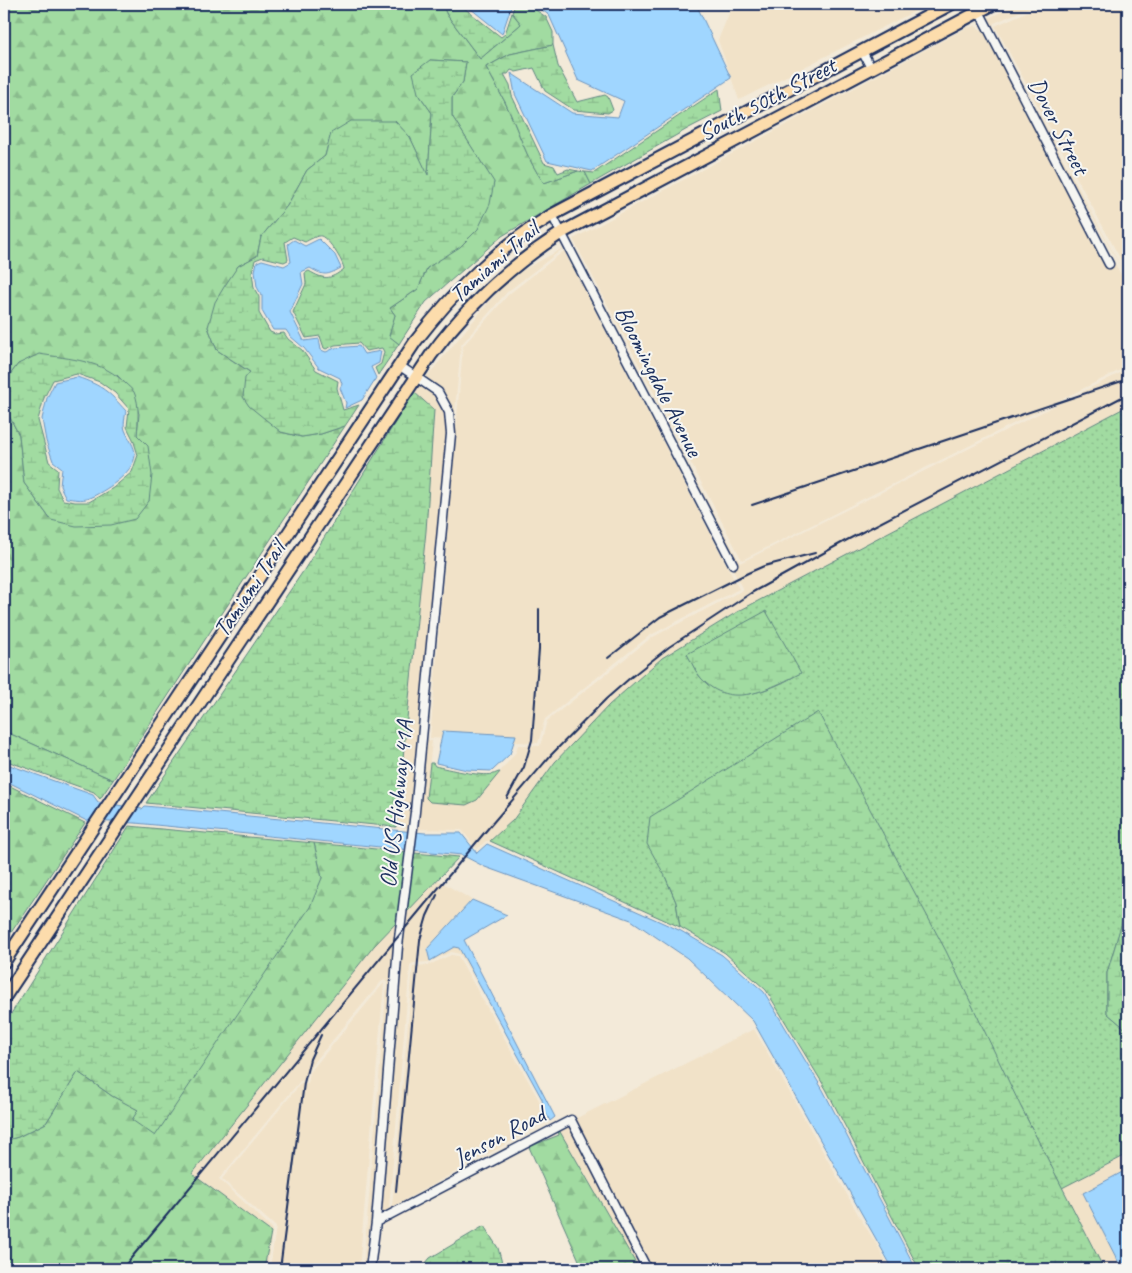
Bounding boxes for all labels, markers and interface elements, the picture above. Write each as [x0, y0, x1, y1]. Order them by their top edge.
street label: South 50th Street [693, 49, 843, 148]
street label: Dover Street [1022, 73, 1097, 181]
street label: Tamiami Trail [443, 212, 548, 309]
street label: Bloomingdale Avenue [608, 301, 711, 463]
street label: Tamiami Trail [206, 532, 294, 642]
street label: Old US Highway 41A [372, 718, 420, 889]
street label: Jenson Road [447, 1098, 553, 1173]

